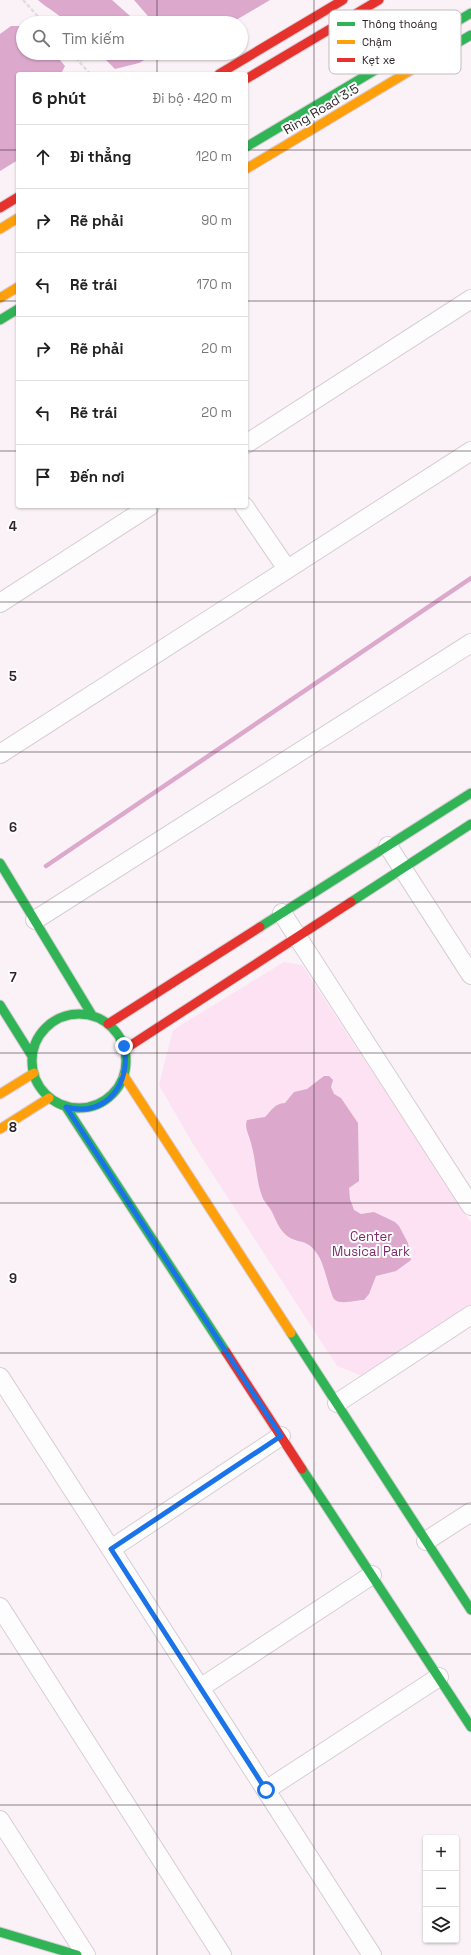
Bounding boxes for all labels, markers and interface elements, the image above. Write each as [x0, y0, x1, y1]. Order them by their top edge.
legend [329, 10, 461, 74]
search box [16, 16, 248, 60]
text: Thông thoáng [362, 17, 437, 31]
icon: search [30, 27, 52, 49]
text: Tìm kiếm [62, 29, 125, 48]
text: Chậm [362, 35, 392, 49]
text: Kẹt xe [362, 53, 395, 67]
street label: Ring Road 3.5 [280, 80, 362, 138]
text: 6 phút [32, 87, 86, 109]
text: Đi bộ · 420 m [153, 90, 232, 107]
icon: ahead [32, 146, 54, 168]
text: Đi thẳng [70, 147, 131, 166]
text: 120 m [196, 148, 232, 165]
icon: right [32, 210, 54, 232]
text: Rẽ phải [70, 211, 123, 230]
text: 90 m [201, 212, 232, 229]
icon: left [32, 274, 54, 296]
text: Rẽ trái [70, 275, 117, 294]
text: 170 m [196, 276, 232, 293]
icon: right [32, 338, 54, 360]
text: Rẽ phải [70, 339, 123, 358]
text: 20 m [201, 340, 232, 357]
icon: left [32, 402, 54, 424]
text: Rẽ trái [70, 403, 117, 422]
text: 20 m [201, 404, 232, 421]
icon: arrive [32, 466, 54, 488]
text: Đến nơi [70, 467, 125, 486]
text: 4 [9, 518, 17, 535]
text: 5 [9, 668, 17, 685]
text: 6 [9, 819, 17, 836]
text: 7 [9, 969, 17, 986]
route end [115, 1037, 133, 1055]
text: 8 [9, 1119, 17, 1136]
park label: Center Musical Park [332, 1228, 410, 1260]
text: 9 [9, 1270, 17, 1287]
route start [257, 1781, 275, 1799]
map controls [423, 1835, 459, 1943]
button: + [423, 1835, 459, 1871]
button: − [423, 1871, 459, 1907]
button: layers [423, 1907, 459, 1943]

